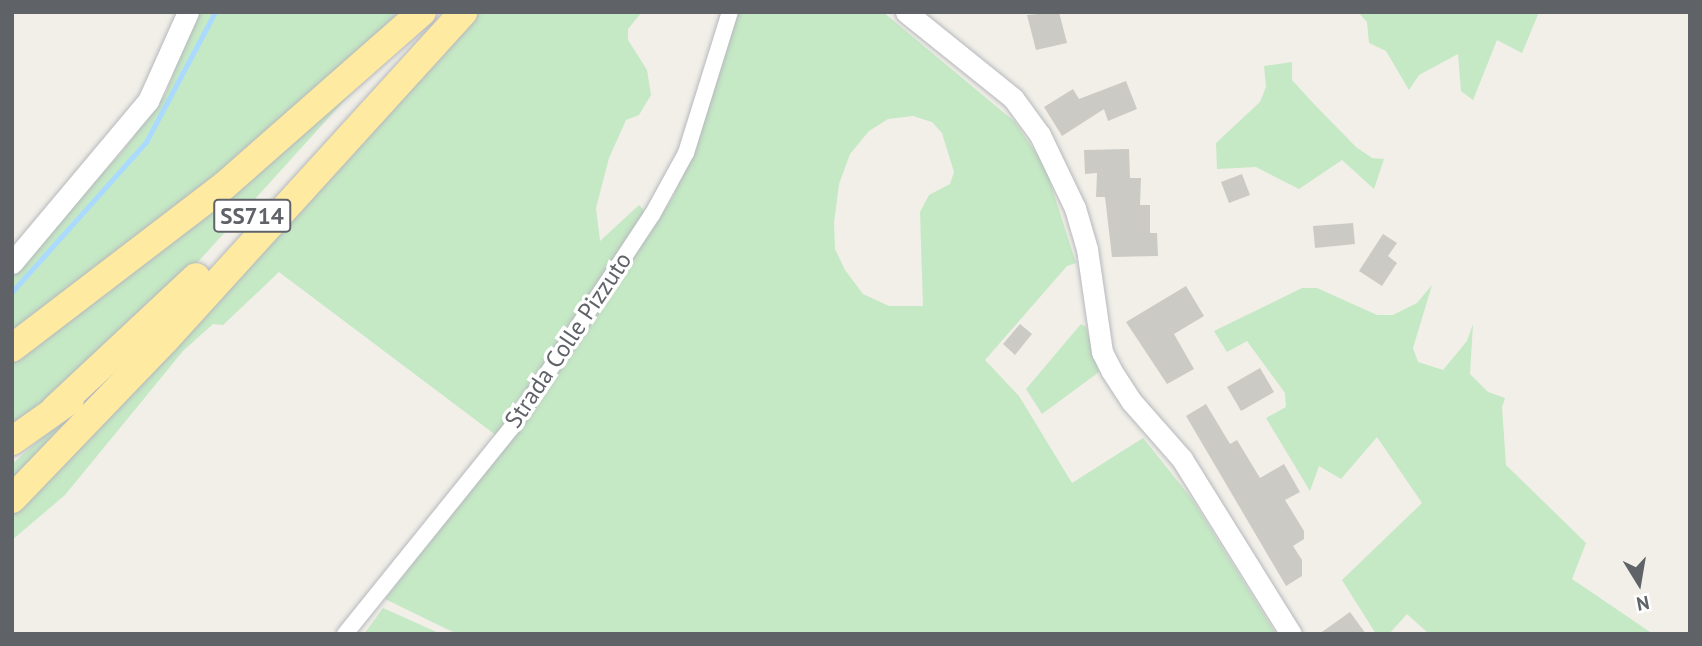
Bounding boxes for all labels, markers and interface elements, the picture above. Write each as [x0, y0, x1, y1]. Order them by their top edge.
road number: SS714 [212, 196, 292, 236]
street label: Strada Colle Pizzuto [499, 247, 637, 433]
north arrow [1604, 548, 1674, 618]
text: N [1635, 591, 1651, 617]

